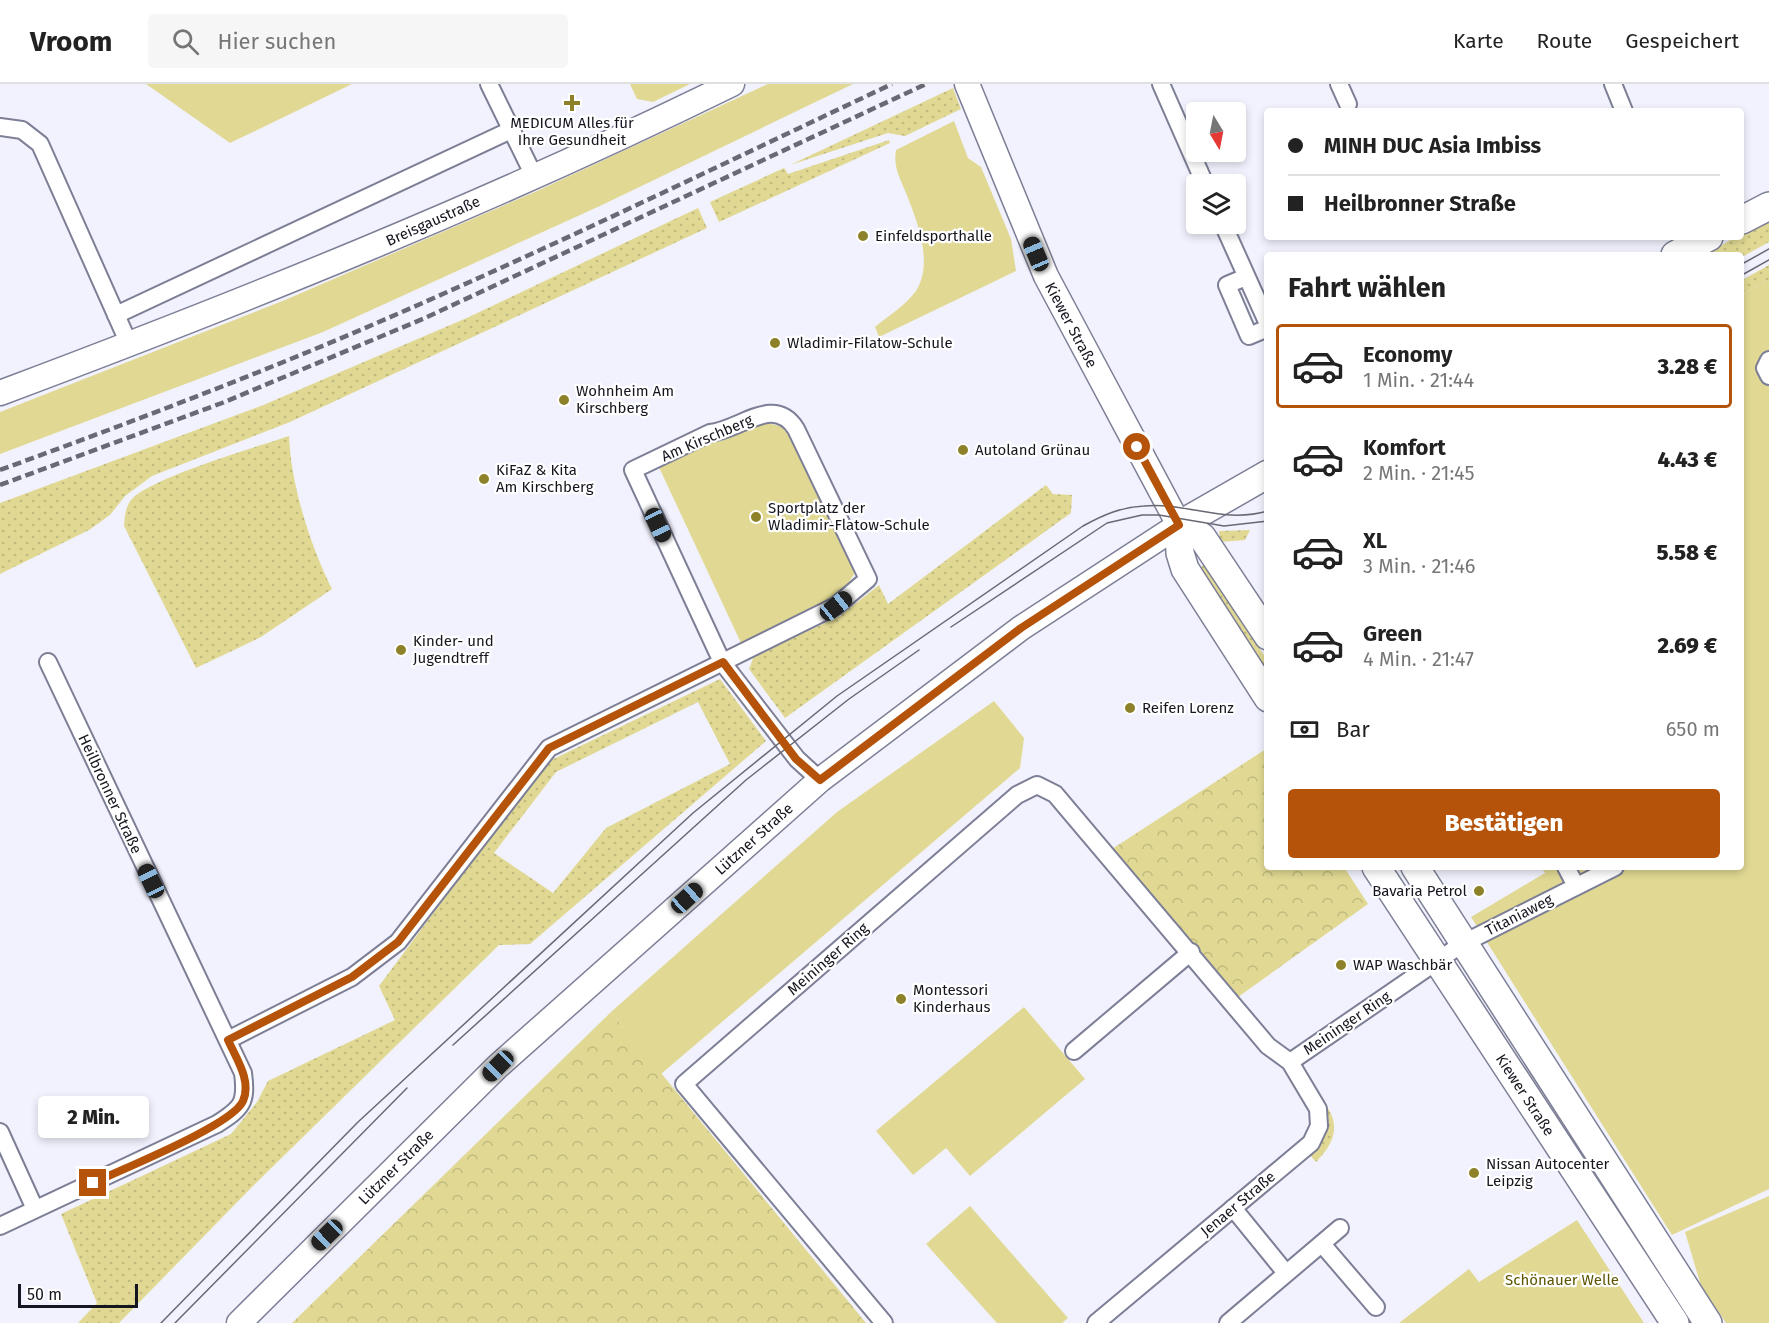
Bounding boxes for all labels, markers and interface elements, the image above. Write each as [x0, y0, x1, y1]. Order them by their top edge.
search box [148, 14, 568, 68]
text: Vroom [30, 25, 112, 58]
icon: search [169, 25, 202, 58]
text: Hier suchen [217, 28, 336, 55]
text: Karte [1453, 28, 1504, 54]
text: Route [1537, 28, 1592, 54]
text: Gespeichert [1625, 28, 1739, 54]
marker: MEDICUM Alles für Ihre Gesundheit [563, 94, 581, 112]
north arrow [1186, 102, 1246, 162]
map controls [1186, 102, 1246, 234]
place label: MEDICUM Alles für Ihre Gesundheit [510, 114, 634, 149]
text: MINH DUC Asia Imbiss [1324, 132, 1541, 159]
button: layers [1186, 174, 1246, 234]
text: Heilbronner Straße [1324, 190, 1516, 217]
street label: Breisgaustraße [383, 192, 483, 250]
place label: Einfeldsporthalle [875, 227, 992, 245]
marker: Einfeldsporthalle [856, 229, 870, 243]
car [1021, 234, 1051, 274]
text: Fahrt wählen [1288, 272, 1446, 304]
street label: Kiewer Straße [1041, 279, 1101, 371]
place label: Wladimir-Filatow-Schule [787, 334, 953, 352]
marker: Wladimir-Filatow-Schule [768, 336, 782, 350]
icon: car [1291, 339, 1345, 393]
text: Economy [1363, 341, 1452, 368]
text: 3.28 € [1658, 353, 1717, 380]
text: 1 Min. · 21:44 [1363, 368, 1474, 392]
place label: Wohnheim Am Kirschberg [576, 382, 674, 417]
marker: Wohnheim Am Kirschberg [557, 393, 571, 407]
street label: Am Kirschberg [659, 411, 756, 465]
icon: car [1291, 432, 1345, 486]
route start [1123, 433, 1150, 460]
text: Komfort [1363, 434, 1446, 461]
place label: Autoland Grünau [975, 441, 1090, 459]
marker: Autoland Grünau [956, 443, 970, 457]
text: 4.43 € [1657, 446, 1717, 473]
place label: KiFaZ & Kita Am Kirschberg [496, 461, 594, 496]
text: 2 Min. · 21:45 [1363, 461, 1475, 485]
marker: KiFaZ & Kita Am Kirschberg [477, 472, 491, 486]
place label: Sportplatz der Wladimir-Flatow-Schule [768, 499, 930, 534]
car [642, 505, 674, 545]
marker: Sportplatz der Wladimir-Flatow-Schule [749, 510, 763, 524]
icon: car [1291, 525, 1345, 579]
text: XL [1363, 527, 1387, 554]
text: 5.58 € [1656, 539, 1717, 566]
text: 3 Min. · 21:46 [1363, 554, 1475, 578]
car [816, 588, 856, 624]
icon: car [1291, 618, 1345, 672]
text: Green [1363, 620, 1422, 647]
place label: Kinder- und Jugendtreff [413, 632, 494, 667]
text: 2.69 € [1657, 632, 1717, 659]
marker: Kinder- und Jugendtreff [394, 643, 408, 657]
text: 4 Min. · 21:47 [1363, 647, 1474, 671]
place label: Reifen Lorenz [1142, 699, 1234, 717]
marker: Reifen Lorenz [1123, 701, 1137, 715]
icon: cash [1288, 713, 1321, 746]
text: Bar [1336, 716, 1370, 743]
text: 650 m [1666, 717, 1720, 741]
street label: Heilbronner Straße [74, 731, 146, 857]
button: Bestätigen [1288, 789, 1720, 858]
street label: Lützner Straße [711, 799, 797, 879]
car [135, 861, 167, 901]
car [668, 879, 706, 917]
place label: Bavaria Petrol [1372, 882, 1468, 900]
marker: Bavaria Petrol [1472, 884, 1486, 898]
street label: Titaniaweg [1482, 890, 1556, 940]
street label: Meininger Ring [784, 919, 872, 999]
place label: WAP Waschbär [1353, 956, 1453, 974]
marker: WAP Waschbär [1334, 958, 1348, 972]
place label: Montessori Kinderhaus [913, 981, 990, 1016]
street label: Meininger Ring [1300, 987, 1394, 1059]
marker: Montessori Kinderhaus [894, 992, 908, 1006]
car [479, 1047, 517, 1085]
street label: Kiewer Straße [1492, 1051, 1558, 1139]
callout: 2 Min. [38, 1096, 148, 1138]
text: 2 Min. [67, 1105, 120, 1129]
street label: Lützner Straße [355, 1126, 437, 1208]
place label: Nissan Autocenter Leipzig [1486, 1155, 1610, 1190]
marker: Nissan Autocenter Leipzig [1467, 1166, 1481, 1180]
street label: Jenaer Straße [1197, 1168, 1279, 1240]
route end [79, 1169, 106, 1196]
car [308, 1216, 346, 1254]
park label: Schönauer Welle [1505, 1271, 1619, 1289]
scale bar [18, 1281, 138, 1308]
text: 50 m [27, 1285, 62, 1304]

